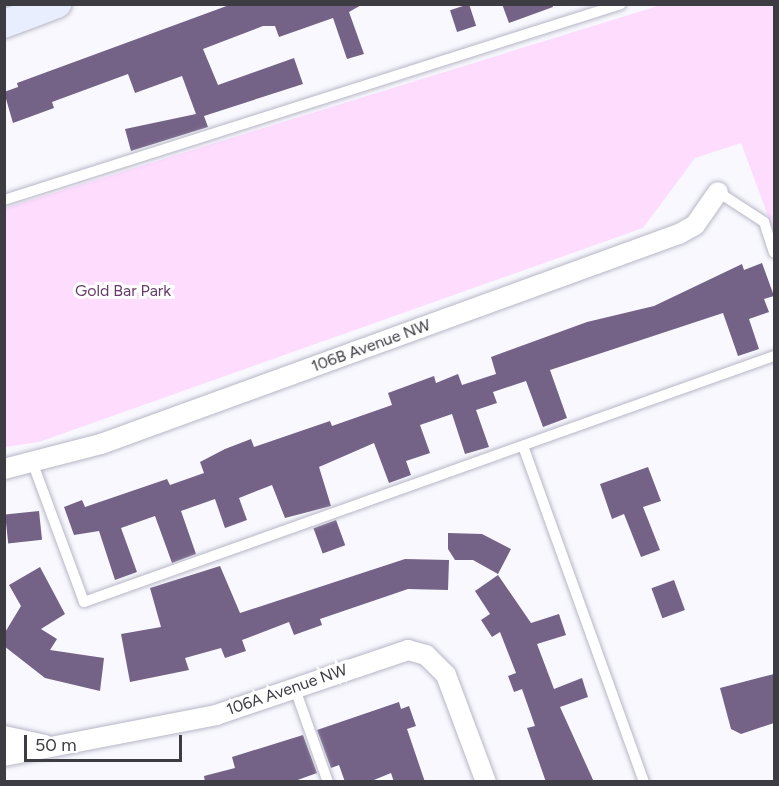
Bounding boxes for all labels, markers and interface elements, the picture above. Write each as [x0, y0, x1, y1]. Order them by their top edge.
park label: Gold Bar Park [75, 281, 171, 301]
street label: 106B Avenue NW [309, 316, 433, 376]
street label: 106A Avenue NW [224, 660, 350, 720]
scale bar [27, 723, 184, 761]
text: 50 m [35, 734, 77, 756]

